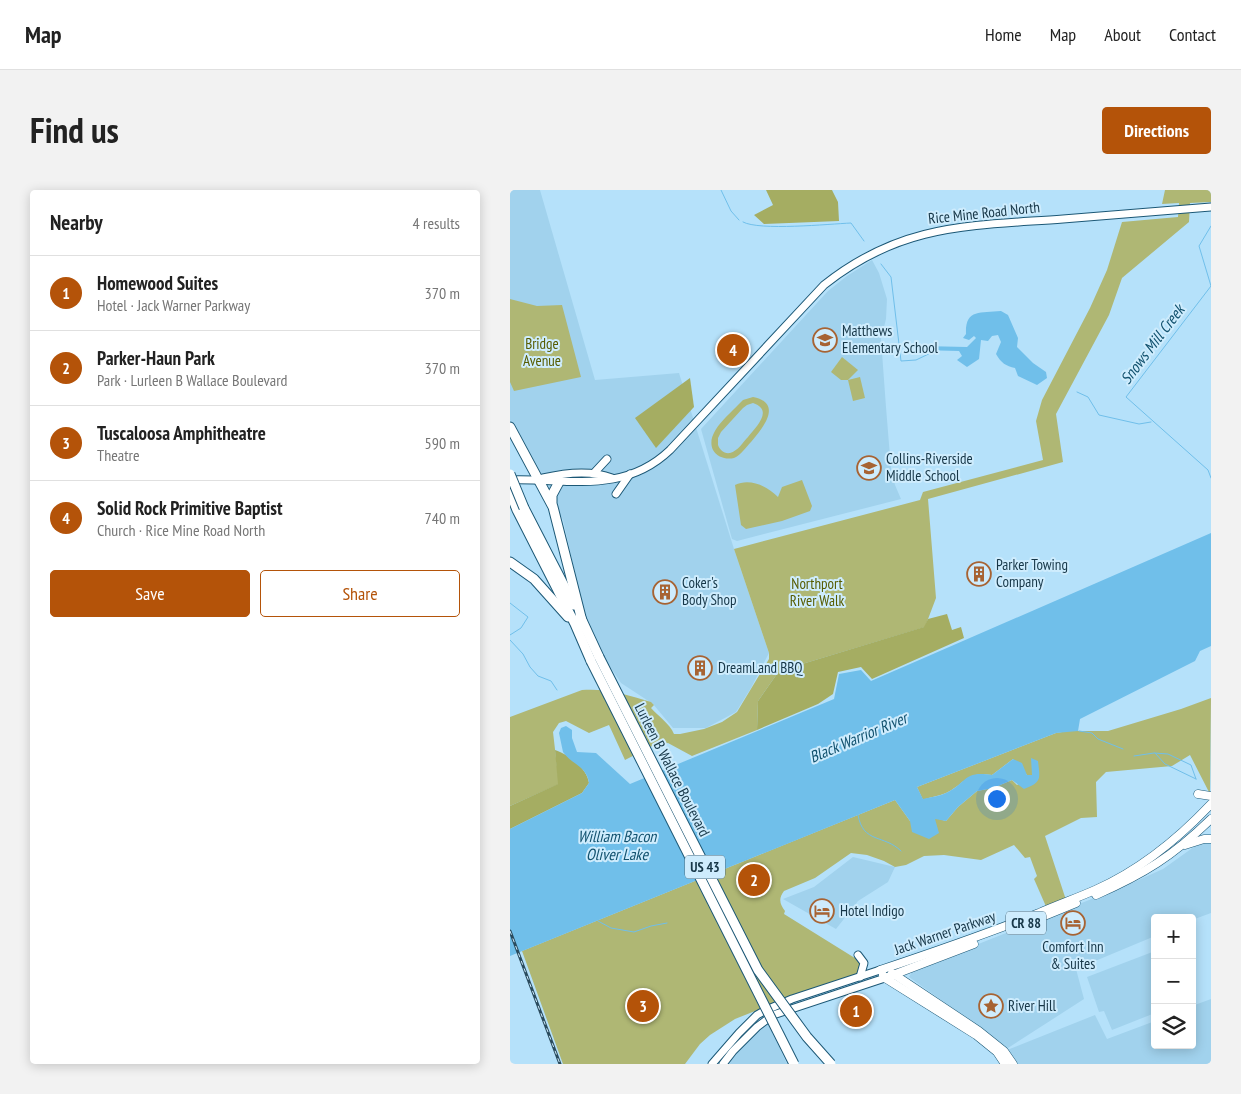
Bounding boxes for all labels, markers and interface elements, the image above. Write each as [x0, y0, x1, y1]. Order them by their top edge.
text: Map [25, 19, 62, 50]
text: Home [985, 23, 1022, 46]
text: Map [1050, 23, 1076, 46]
text: About [1104, 23, 1141, 46]
text: Contact [1169, 23, 1216, 46]
text: Find us [30, 107, 119, 153]
button: Directions [1102, 107, 1211, 154]
street label: Rice Mine Road North [927, 197, 1041, 228]
text: Nearby [50, 209, 103, 236]
text: 4 results [413, 213, 460, 233]
text: Homewood Suites [97, 271, 218, 295]
text: 1 [62, 283, 70, 303]
text: 370 m [425, 283, 460, 303]
text: Hotel · Jack Warner Parkway [97, 295, 250, 315]
water label: Snows Mill Creek [1116, 299, 1189, 388]
place label: Matthews Elementary School [842, 321, 939, 357]
school or university icon: Matthews Elementary School [812, 327, 838, 353]
pin: 4 [717, 331, 749, 369]
park label: Bridge Avenue [523, 334, 561, 370]
text: Parker-Haun Park [97, 346, 215, 370]
text: 2 [62, 358, 70, 378]
text: 370 m [425, 358, 460, 378]
text: Park · Lurleen B Wallace Boulevard [97, 370, 288, 390]
text: Tuscaloosa Amphitheatre [97, 421, 266, 445]
text: 3 [62, 433, 70, 453]
text: 590 m [425, 433, 460, 453]
text: Theatre [97, 445, 140, 465]
place label: Collins-Riverside Middle School [886, 449, 973, 485]
school or university icon: Collins-Riverside Middle School [856, 455, 882, 481]
text: Solid Rock Primitive Baptist [97, 496, 282, 520]
text: 4 [62, 508, 70, 528]
text: 740 m [425, 508, 460, 528]
text: Church · Rice Mine Road North [97, 520, 265, 540]
place label: Parker Towing Company [996, 555, 1068, 591]
building icon: Parker Towing Company [966, 561, 992, 587]
button: Save [50, 570, 250, 617]
button: Share [260, 570, 460, 617]
place label: Coker's Body Shop [682, 573, 736, 609]
park label: Northport River Walk [790, 574, 844, 610]
building icon: Coker's Body Shop [652, 579, 678, 605]
building icon: DreamLand BBQ [687, 655, 713, 681]
place label: DreamLand BBQ [718, 658, 803, 677]
street label: Lurleen B Wallace Boulevard [631, 700, 714, 840]
water label: Black Warrior River [806, 706, 912, 767]
your location [984, 786, 1010, 812]
water label: William Bacon Oliver Lake [578, 826, 657, 864]
road number: US 43 [685, 856, 725, 879]
pin: 2 [738, 861, 770, 899]
hotel icon: Hotel Indigo [809, 898, 835, 924]
place label: Hotel Indigo [840, 901, 904, 920]
street label: Jack Warner Parkway [891, 906, 998, 959]
hotel icon: Comfort Inn & Suites [1060, 910, 1086, 936]
road number: CR 88 [1006, 911, 1046, 934]
map controls [1151, 914, 1196, 1049]
button: + [1151, 914, 1196, 959]
place label: Comfort Inn & Suites [1042, 937, 1104, 973]
button: − [1151, 959, 1196, 1004]
pin: 3 [627, 987, 659, 1025]
pin: 1 [840, 992, 872, 1030]
place icon: River Hill [978, 993, 1004, 1019]
place label: River Hill [1008, 996, 1057, 1015]
button: layers [1151, 1004, 1196, 1049]

